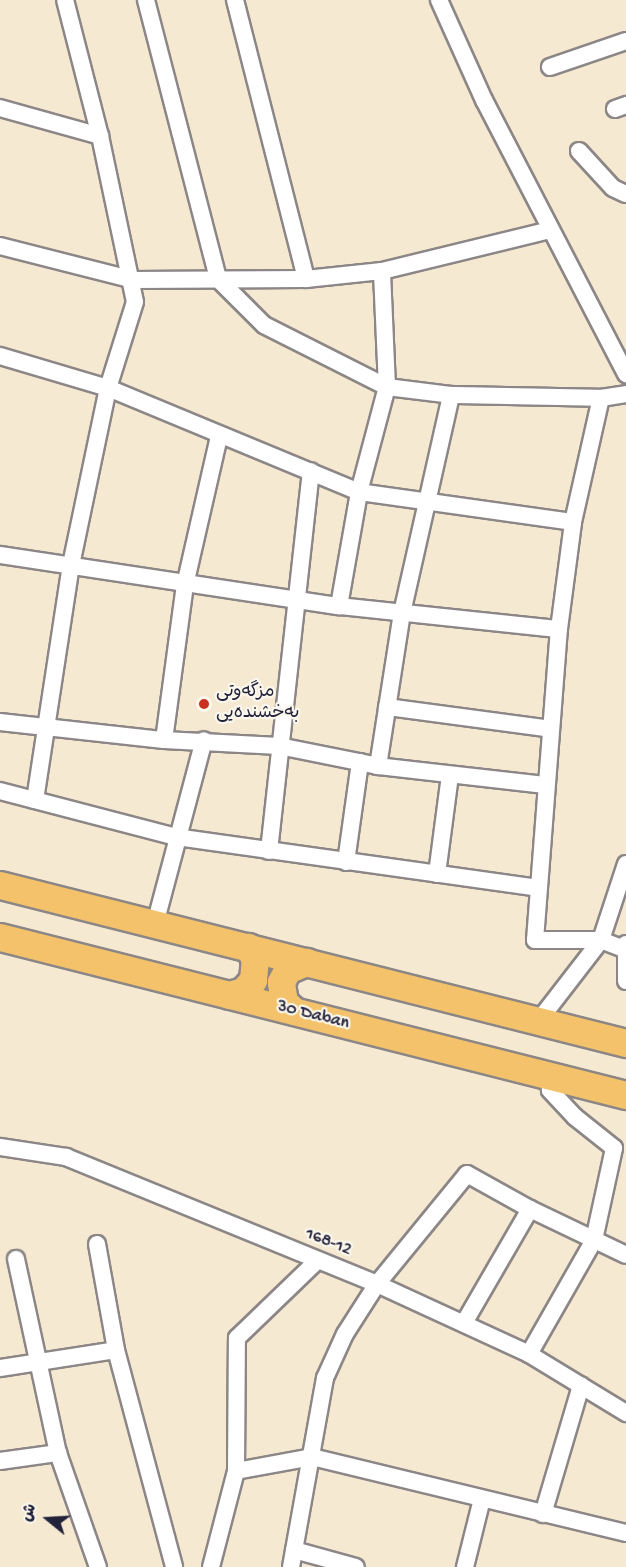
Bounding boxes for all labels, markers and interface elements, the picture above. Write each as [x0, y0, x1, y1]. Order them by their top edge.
place label: مزگەوتی بەخشندەیی [216, 683, 299, 726]
marker: مزگەوتی بەخشندەیی [197, 697, 211, 711]
street label: 30 Daban [275, 997, 351, 1035]
street label: 168-12 [302, 1224, 354, 1262]
north arrow [18, 1489, 78, 1549]
text: ش [19, 1502, 42, 1525]

